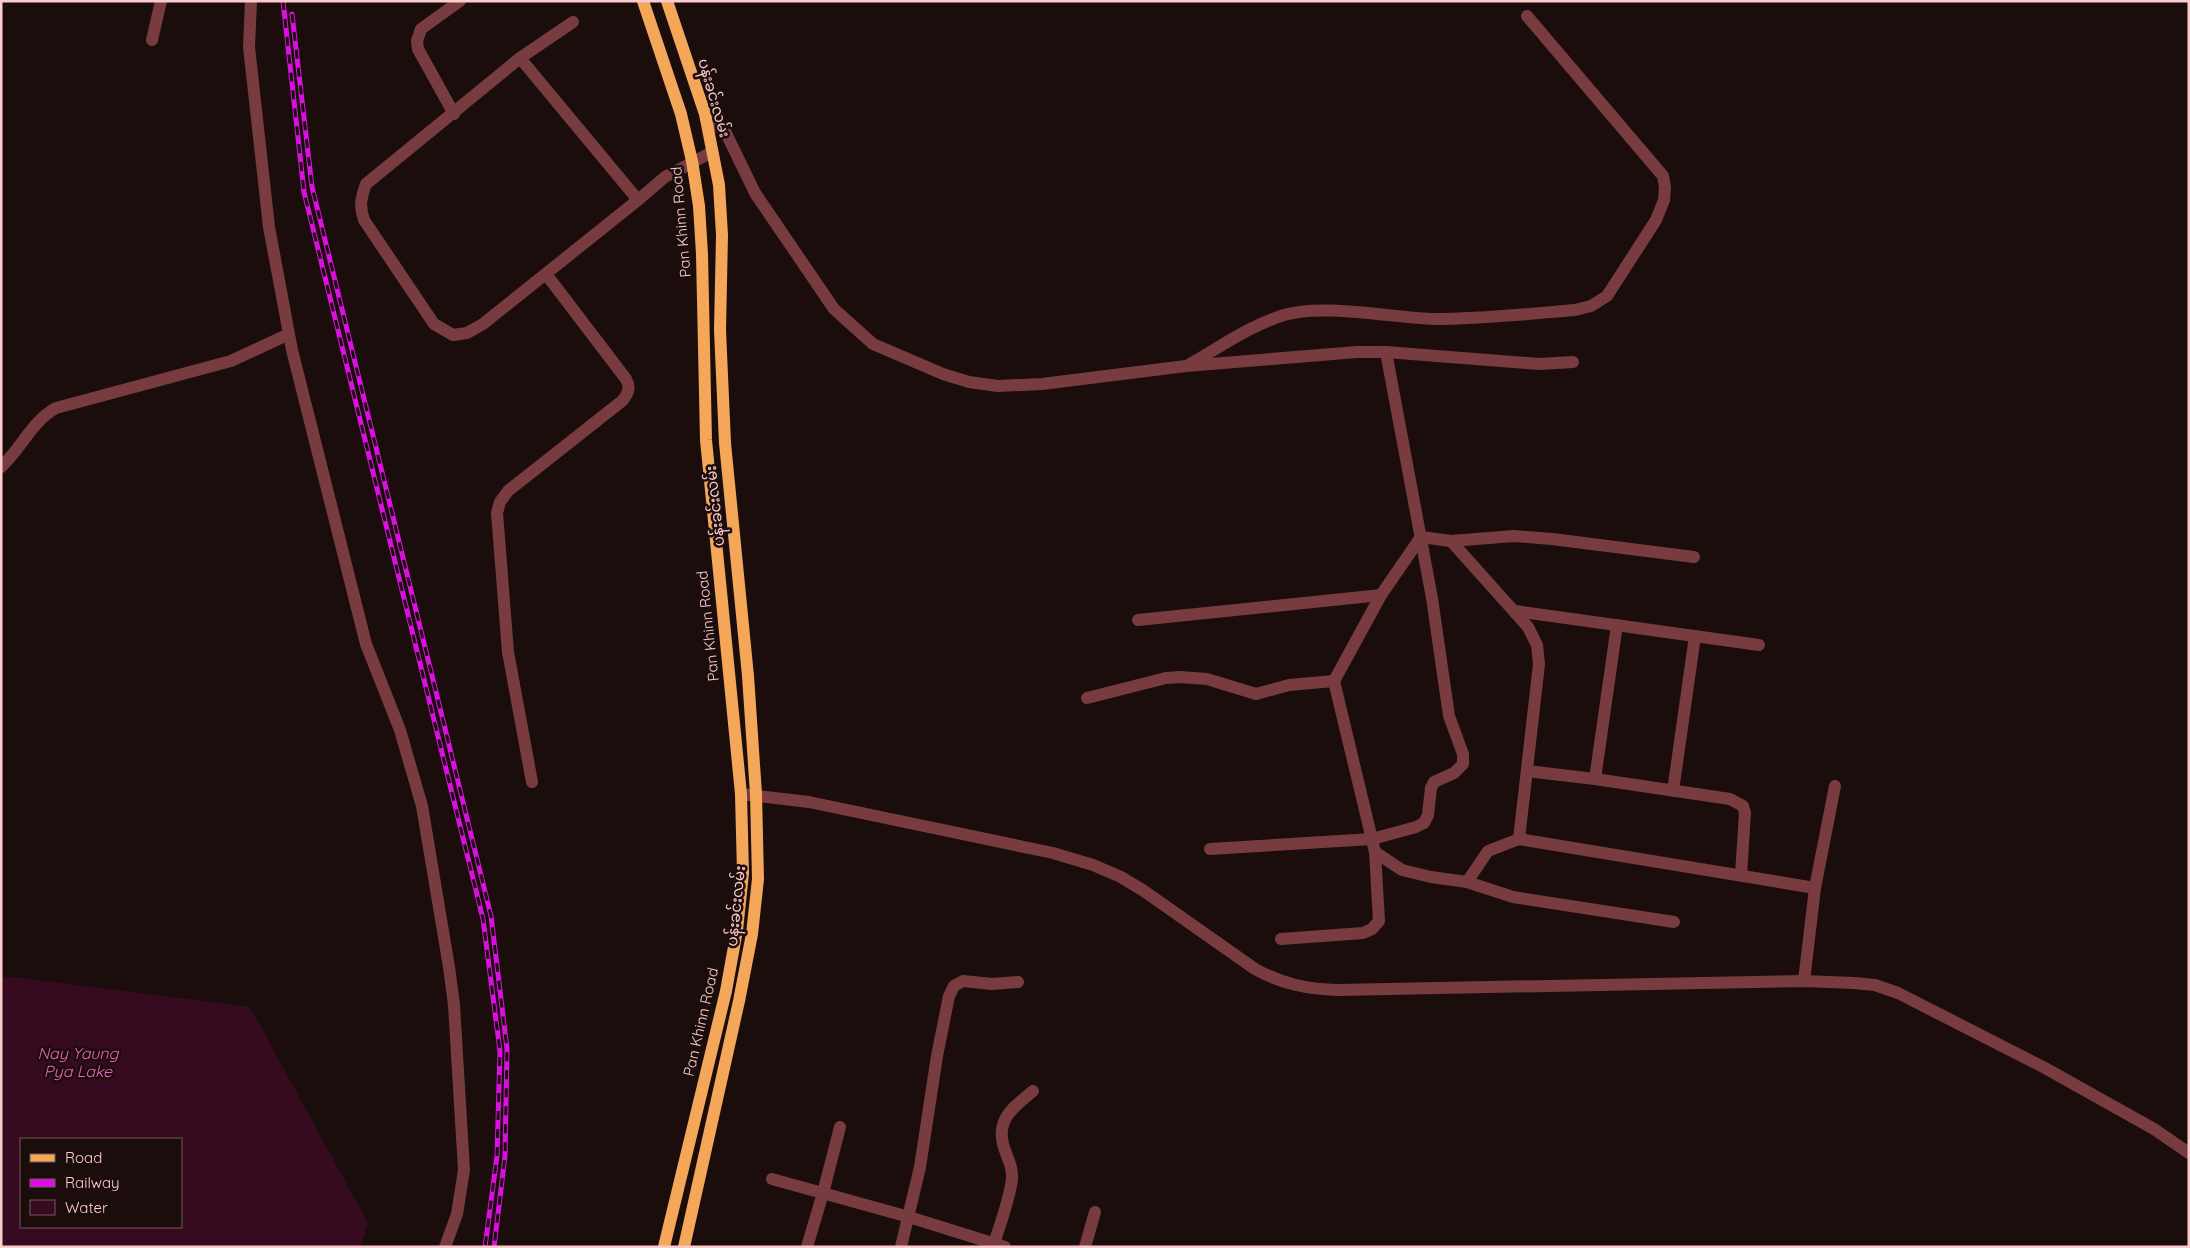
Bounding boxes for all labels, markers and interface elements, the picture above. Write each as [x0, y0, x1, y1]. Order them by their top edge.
street label: ပန်းခင်းလမ်း [691, 56, 735, 140]
street label: Pan Khinn Road [666, 166, 695, 278]
street label: ပန်းခင်းလမ်း [701, 464, 731, 547]
street label: Pan Khinn Road [692, 570, 723, 682]
street label: ပန်းခင်းလမ်း [722, 865, 752, 948]
street label: Pan Khinn Road [679, 966, 722, 1078]
water label: Nay Yaung Pya Lake [37, 1043, 120, 1081]
legend [20, 1138, 182, 1228]
text: Road [65, 1148, 102, 1167]
text: Railway [65, 1173, 120, 1192]
text: Water [65, 1198, 108, 1217]

